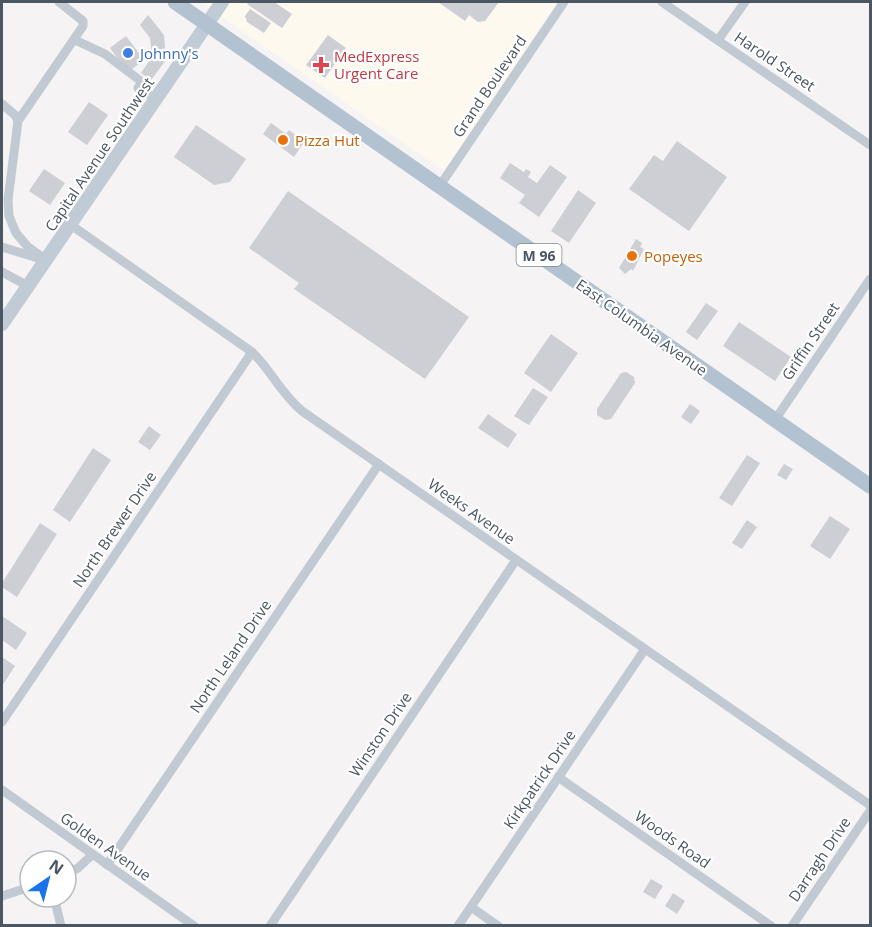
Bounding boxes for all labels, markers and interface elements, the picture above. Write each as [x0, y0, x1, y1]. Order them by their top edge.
street label: Harold Street [731, 27, 819, 95]
street label: Grand Boulevard [447, 31, 531, 141]
place label: Johnny's [138, 43, 199, 63]
marker: Johnny's [121, 46, 135, 60]
place label: MedExpress Urgent Care [334, 46, 419, 83]
marker: MedExpress Urgent Care [312, 56, 330, 74]
street label: Capital Avenue Southwest [40, 73, 158, 235]
place label: Pizza Hut [295, 130, 360, 150]
marker: Pizza Hut [276, 133, 290, 147]
road number: M 96 [516, 244, 562, 266]
place label: Popeyes [644, 246, 703, 266]
marker: Popeyes [625, 249, 639, 263]
street label: East Columbia Avenue [572, 274, 712, 380]
street label: Griffin Street [777, 298, 843, 384]
street label: North Brewer Drive [68, 467, 160, 591]
street label: Weeks Avenue [425, 474, 519, 548]
street label: North Leland Drive [185, 596, 275, 716]
street label: Winston Drive [344, 688, 416, 780]
street label: Kirkpatrick Drive [498, 726, 580, 832]
street label: Woods Road [631, 806, 715, 872]
street label: Golden Avenue [57, 807, 155, 885]
street label: Darragh Drive [783, 813, 855, 905]
north arrow [18, 849, 78, 909]
text: N [45, 854, 68, 879]

